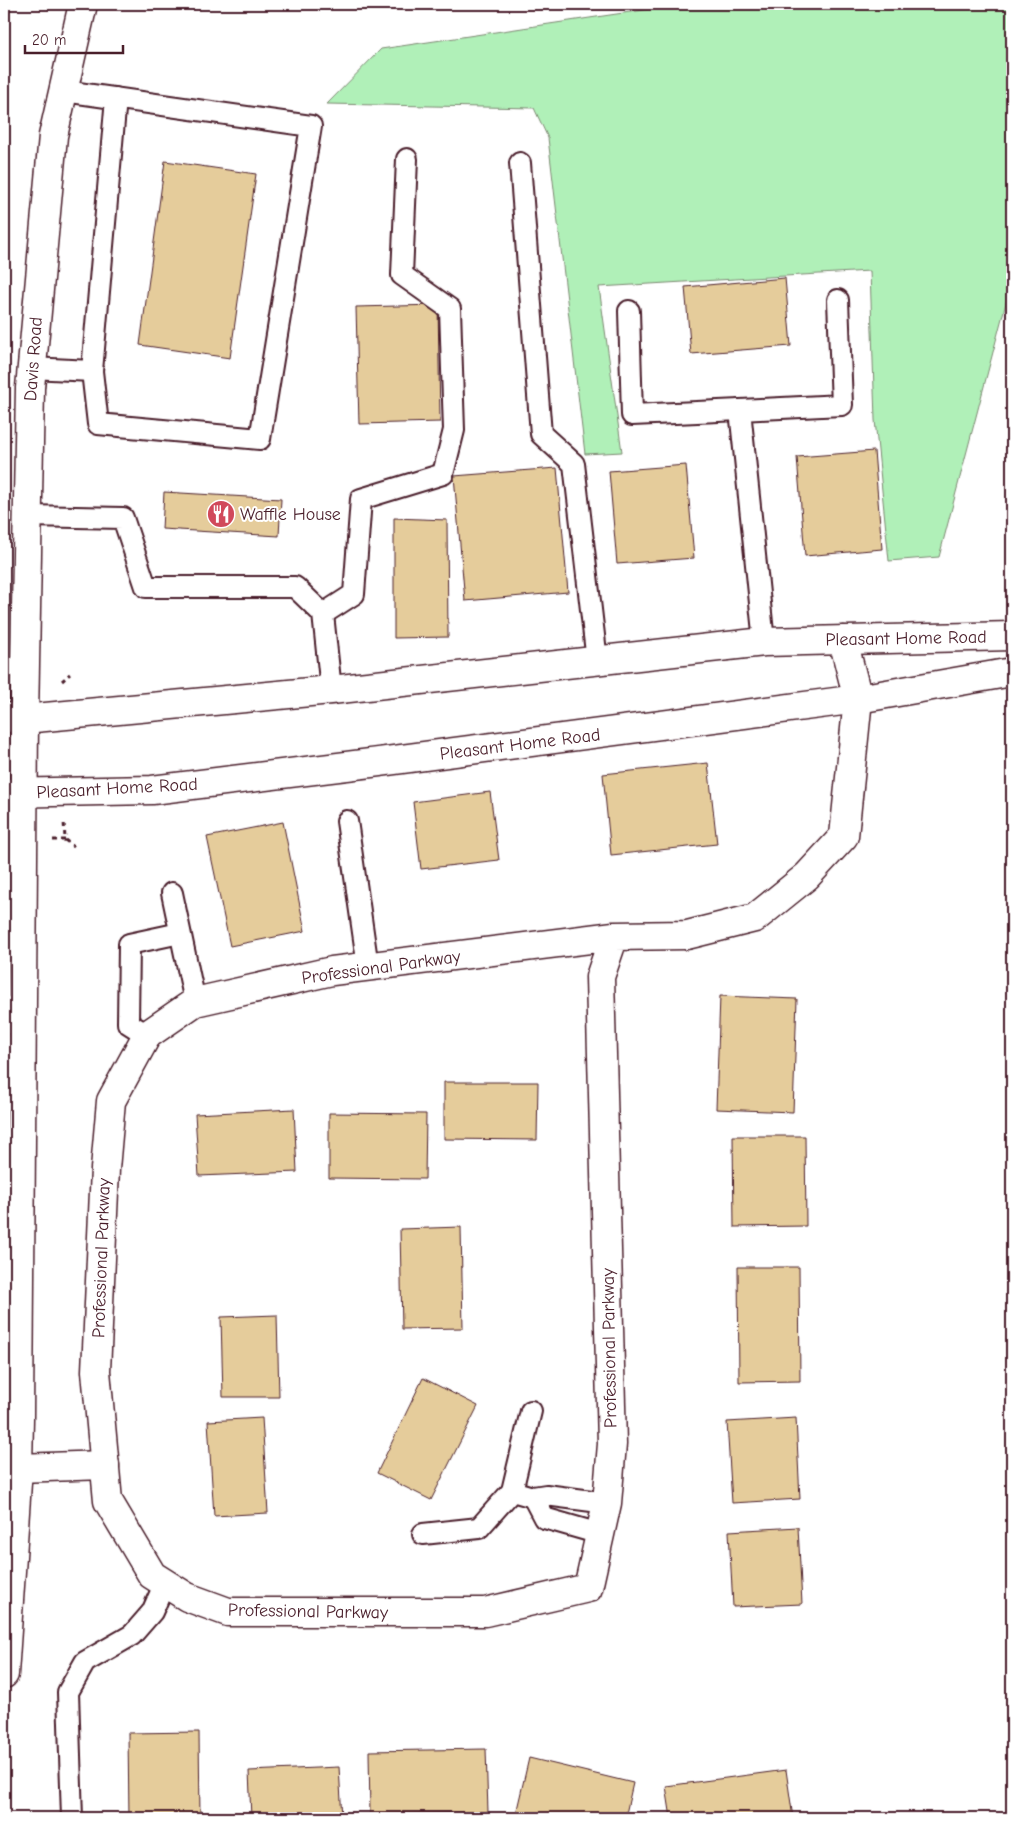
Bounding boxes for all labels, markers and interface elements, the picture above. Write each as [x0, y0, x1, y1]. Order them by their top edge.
scale bar [25, 22, 122, 54]
text: 20 m [32, 31, 66, 49]
street label: Davis Road [20, 316, 47, 402]
restaurant icon: Waffle House [206, 499, 236, 529]
place label: Waffle House [240, 504, 341, 525]
street label: Pleasant Home Road [825, 627, 987, 650]
street label: Pleasant Home Road [439, 724, 601, 765]
street label: Pleasant Home Road [36, 774, 198, 803]
street label: Professional Parkway [300, 946, 463, 989]
street label: Professional Parkway [88, 1177, 115, 1338]
street label: Professional Parkway [598, 1267, 621, 1428]
street label: Professional Parkway [228, 1600, 389, 1623]

